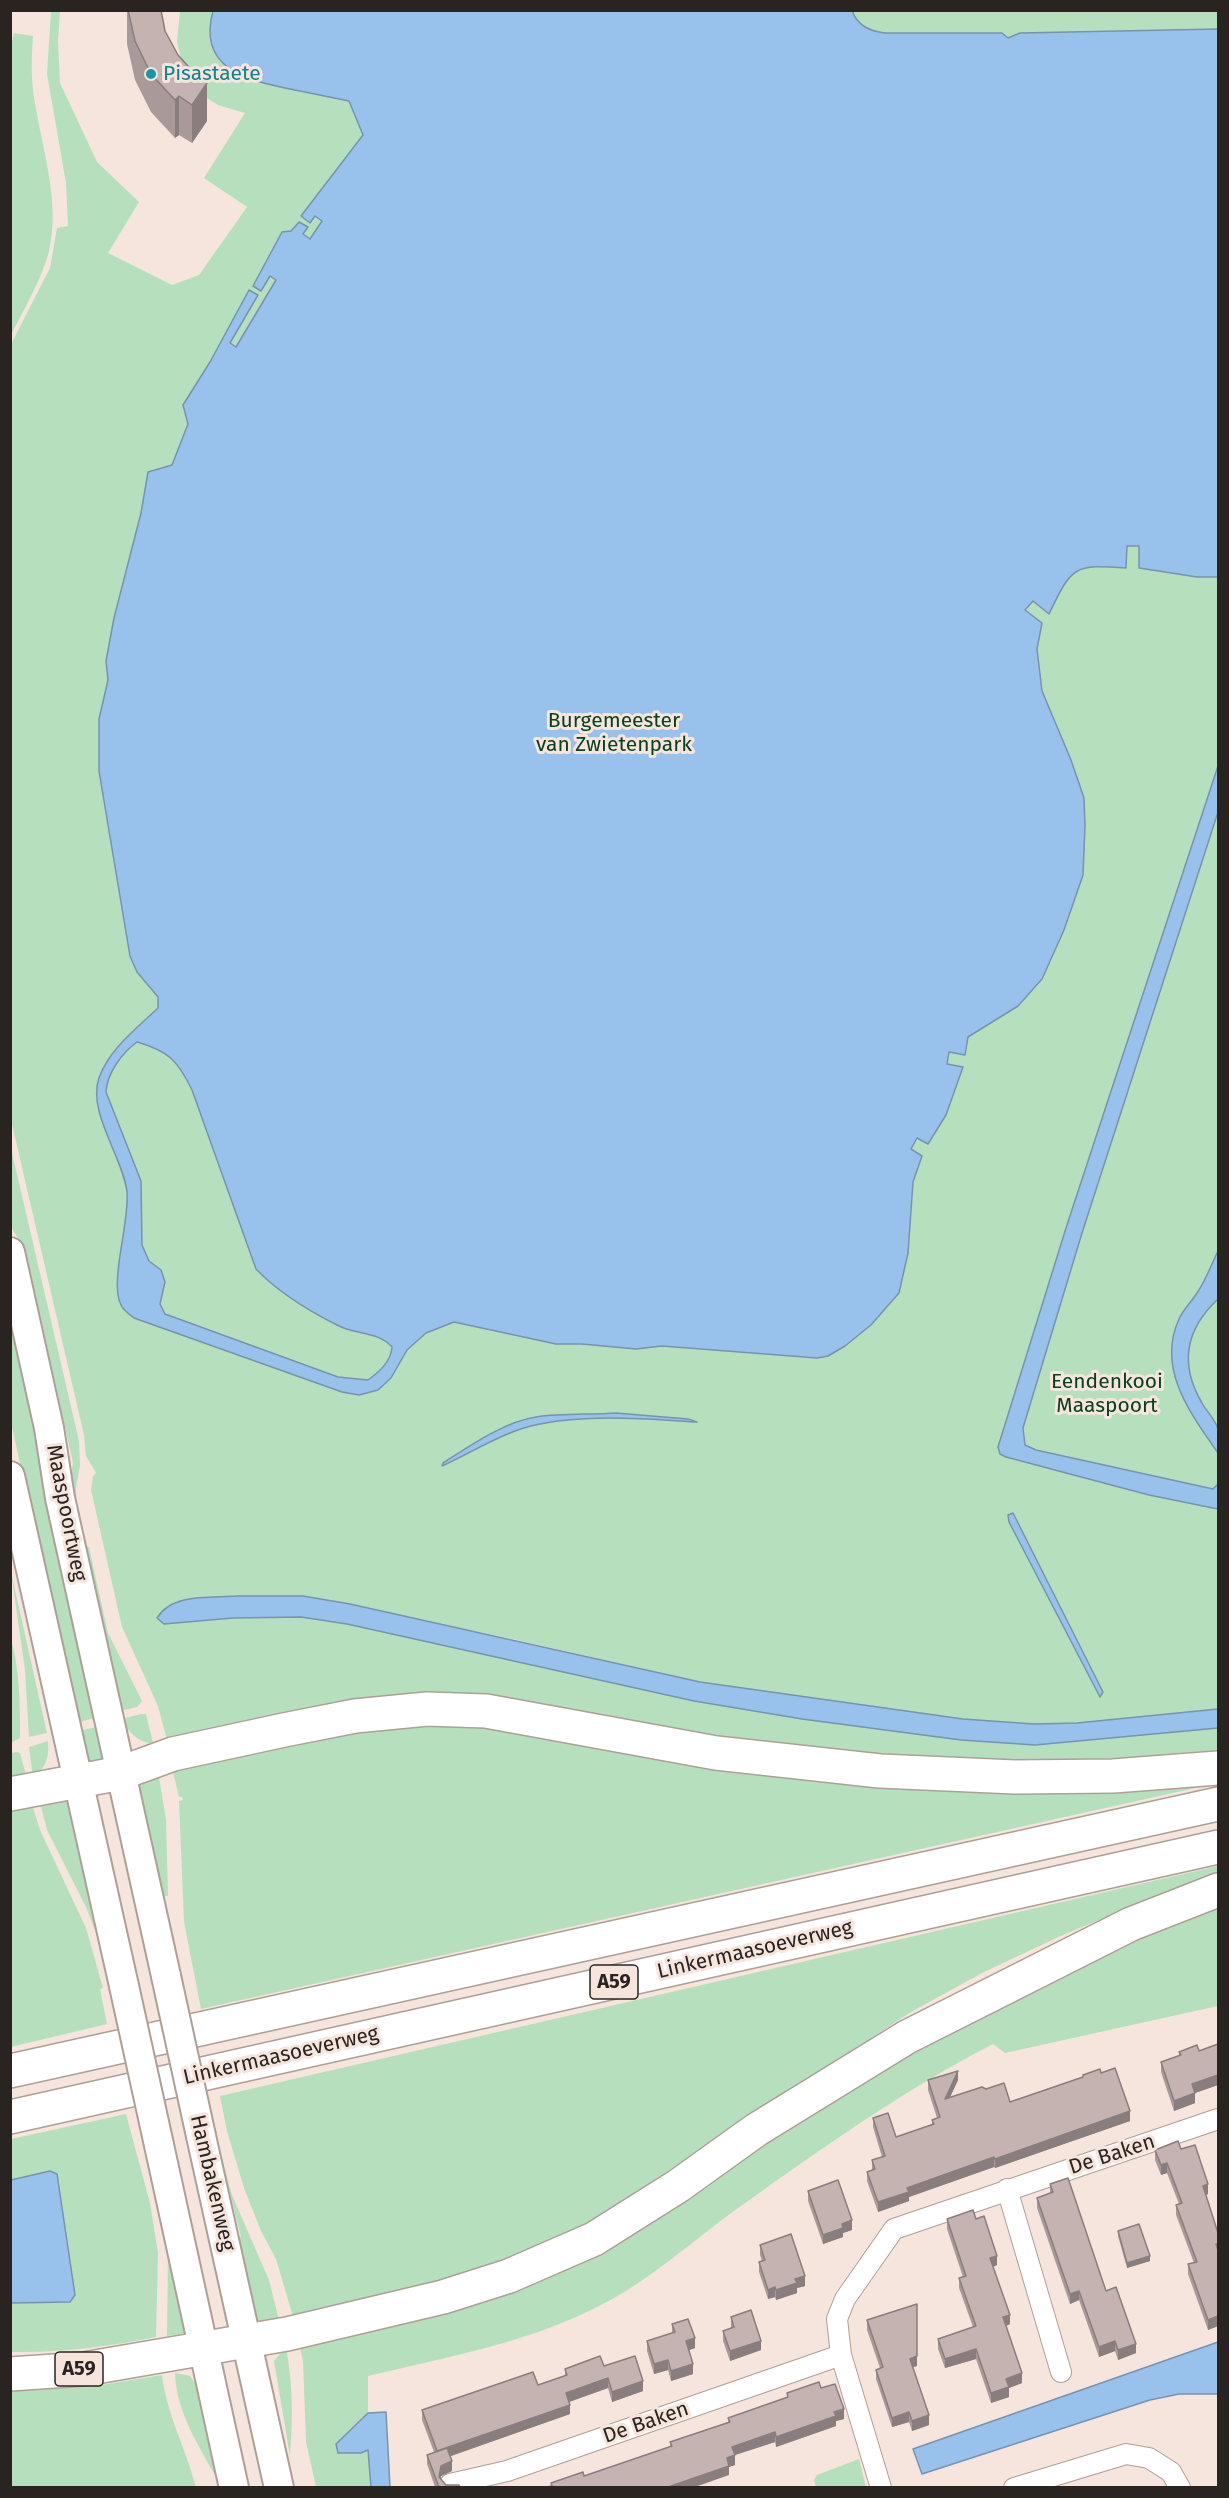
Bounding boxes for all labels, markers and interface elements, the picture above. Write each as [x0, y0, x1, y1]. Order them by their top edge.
place label: Pisastaete [163, 61, 261, 87]
marker: Pisastaete [144, 67, 158, 81]
park label: Burgemeester van Zwietenpark [536, 708, 692, 758]
park label: Eendenkooi Maaspoort [1051, 1369, 1163, 1419]
street label: Maaspoortweg [40, 1442, 92, 1584]
street label: Linkermaasoeverweg [655, 1915, 855, 1985]
road number: A59 [590, 1965, 638, 1999]
street label: Linkermaasoeverweg [181, 2021, 381, 2091]
street label: Hambakenweg [184, 2112, 240, 2254]
street label: De Baken [1066, 2129, 1158, 2181]
road number: A59 [55, 2352, 103, 2386]
street label: De Baken [600, 2397, 692, 2449]

